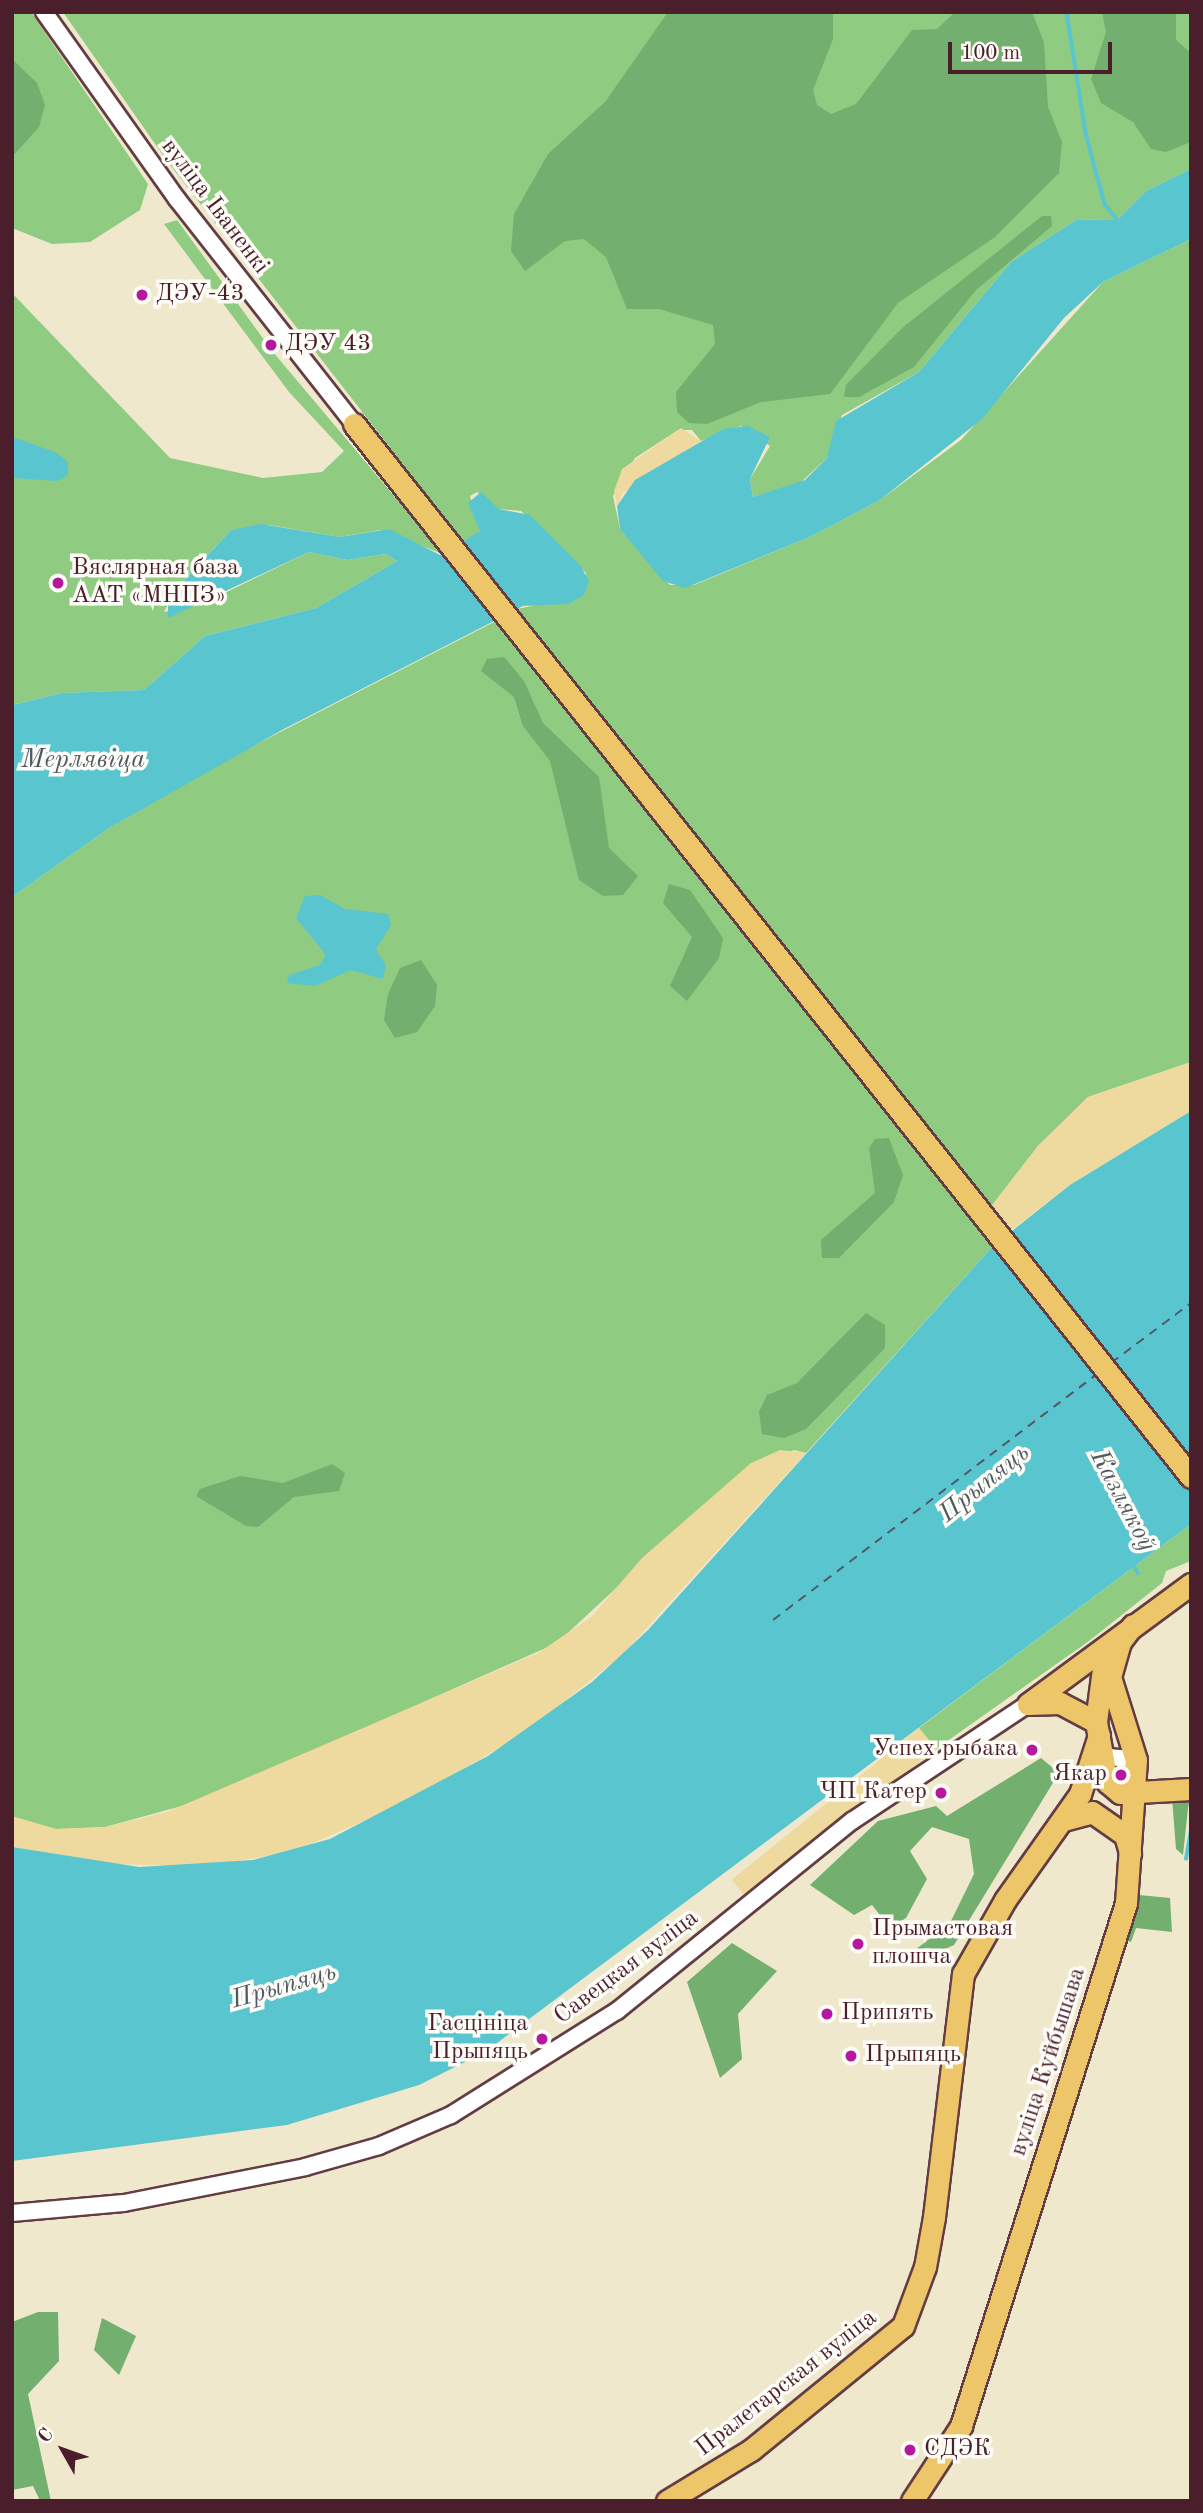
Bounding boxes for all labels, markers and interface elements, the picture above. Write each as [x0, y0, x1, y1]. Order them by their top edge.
scale bar [951, 28, 1116, 72]
text: 100 m [961, 43, 1020, 64]
street label: вуліца Іваненкі [154, 134, 274, 280]
place label: ДЭУ-43 [156, 281, 244, 309]
marker: ДЭУ-43 [134, 287, 150, 303]
place label: ДЭУ 43 [285, 331, 371, 359]
marker: ДЭУ 43 [263, 337, 279, 353]
place label: Вяслярная база ААТ «МНПЗ» [72, 555, 239, 611]
marker: Вяслярная база ААТ «МНПЗ» [50, 575, 66, 591]
water label: Мерлявіца [21, 745, 145, 777]
water label: Прыпяць [933, 1438, 1037, 1530]
water label: Казлякоў [1082, 1445, 1162, 1557]
place label: Успех рыбака [873, 1736, 1018, 1764]
marker: Успех рыбака [1024, 1742, 1040, 1758]
place label: Якар [1053, 1761, 1107, 1789]
marker: Якар [1113, 1767, 1129, 1783]
place label: ЧП Катер [820, 1779, 927, 1807]
marker: ЧП Катер [933, 1785, 949, 1801]
street label: Савецкая вуліца [549, 1904, 705, 2032]
place label: Прымастовая плошча [872, 1916, 1013, 1972]
marker: Прымастовая плошча [850, 1936, 866, 1952]
water label: Прыпяць [228, 1957, 340, 2017]
street label: вуліца Куйбышава [1005, 1964, 1093, 2160]
place label: Припять [841, 2000, 933, 2028]
marker: Припять [819, 2006, 835, 2022]
place label: Гасцініца Прыпяць [427, 2011, 528, 2067]
marker: Гасцініца Прыпяць [534, 2031, 550, 2047]
place label: Прыпяць [865, 2042, 961, 2070]
marker: Прыпяць [843, 2048, 859, 2064]
street label: Пралетарская вуліца [691, 2304, 883, 2464]
north arrow [28, 2415, 98, 2485]
text: С [35, 2425, 58, 2447]
place label: СДЭК [924, 2436, 991, 2464]
marker: СДЭК [902, 2442, 918, 2458]

